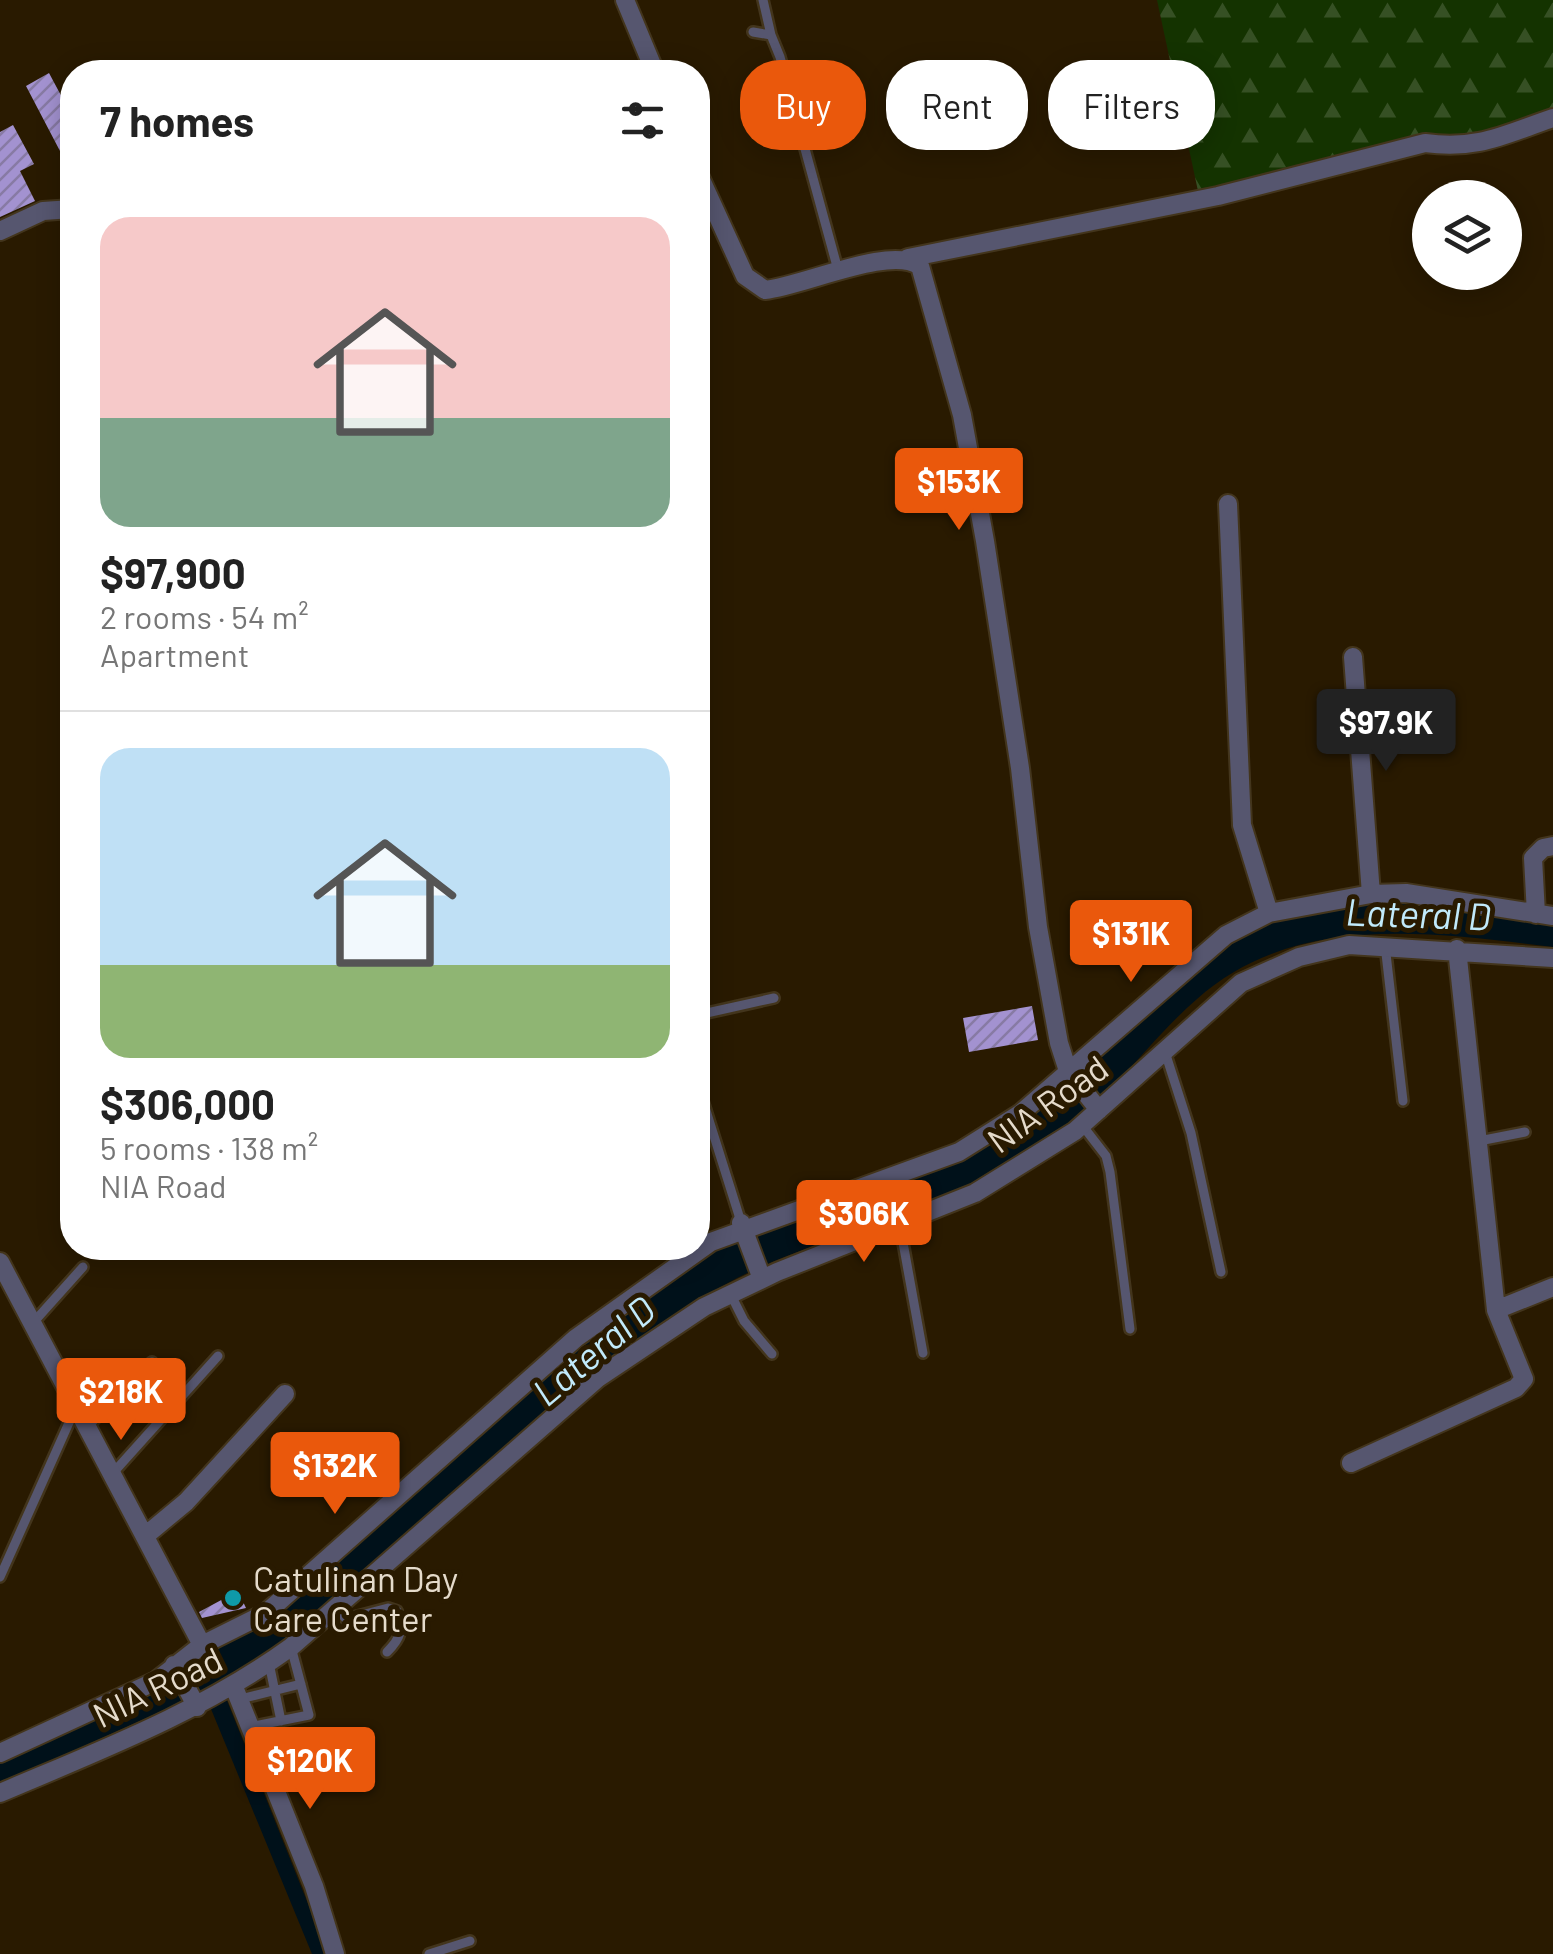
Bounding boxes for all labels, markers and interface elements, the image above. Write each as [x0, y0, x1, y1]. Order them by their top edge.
chip: Buy [740, 60, 866, 150]
chip: Rent [886, 60, 1028, 150]
chip: Filters [1048, 60, 1215, 150]
icon: filters [615, 93, 670, 148]
text: 7 homes [100, 95, 254, 145]
map controls [1412, 180, 1522, 290]
button: layers [1412, 180, 1522, 290]
icon: home [295, 282, 475, 462]
pin: $153K [889, 448, 1029, 533]
text: $153K [917, 461, 1001, 499]
text: $97,900 [100, 547, 246, 597]
text: 2 rooms · 54 m² [100, 597, 309, 635]
text: Apartment [100, 635, 249, 673]
pin: $97.9K [1305, 689, 1467, 774]
text: $97.9K [1339, 702, 1433, 740]
icon: home [295, 813, 475, 993]
water label: Lateral D [1345, 887, 1492, 939]
pin: $131K [1061, 900, 1201, 985]
text: $131K [1092, 913, 1170, 951]
street label: NIA Road [979, 1045, 1115, 1161]
text: $306,000 [100, 1078, 275, 1128]
text: 5 rooms · 138 m² [100, 1128, 318, 1166]
text: NIA Road [100, 1166, 227, 1204]
pin: $306K [794, 1180, 934, 1265]
text: $306K [818, 1193, 910, 1231]
water label: Lateral D [523, 1286, 664, 1414]
pin: $218K [51, 1358, 191, 1443]
text: $218K [79, 1371, 163, 1409]
pin: $132K [265, 1432, 405, 1517]
text: $132K [293, 1445, 377, 1483]
place label: Catulinan Day Care Center [253, 1557, 458, 1639]
marker: Catulinan Day Care Center [222, 1587, 244, 1609]
street label: NIA Road [86, 1637, 228, 1735]
pin: $120K [240, 1727, 380, 1812]
text: $120K [267, 1740, 353, 1778]

